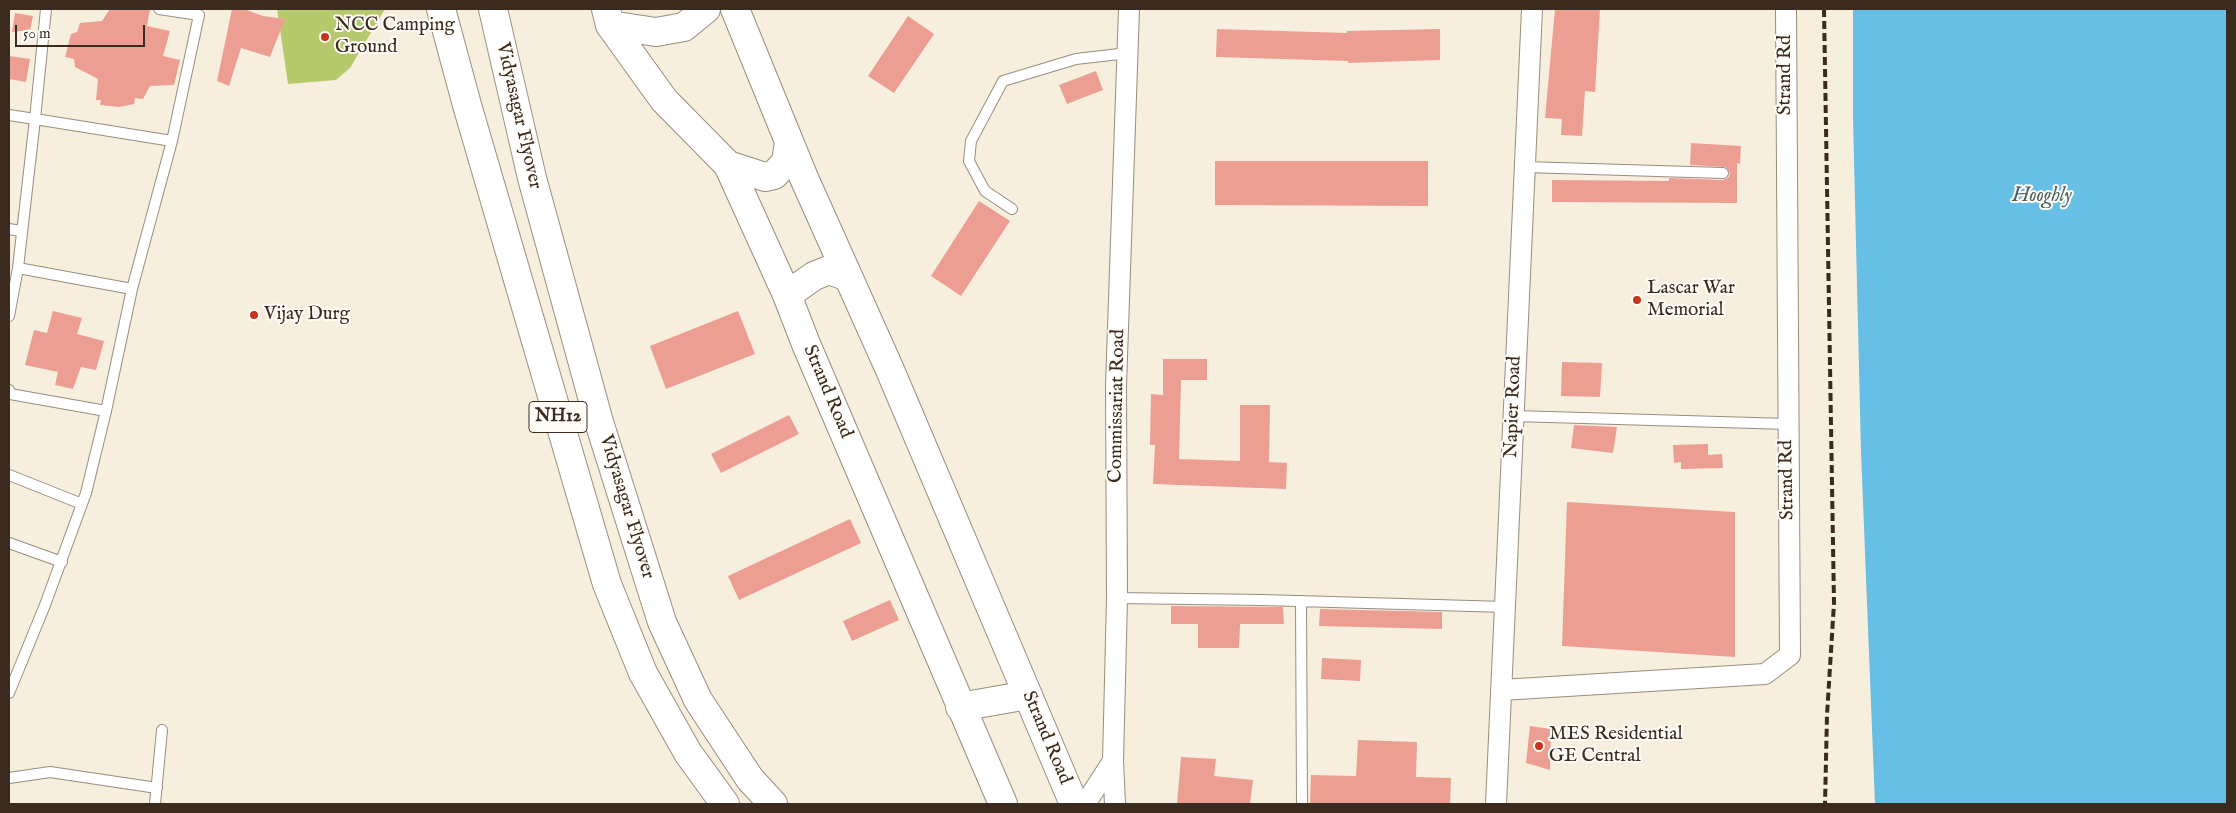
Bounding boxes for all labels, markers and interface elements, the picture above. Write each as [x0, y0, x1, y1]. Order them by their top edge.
scale bar [18, 15, 148, 47]
place label: NCC Camping Ground [335, 15, 455, 59]
text: 50 m [23, 24, 51, 43]
marker: NCC Camping Ground [319, 31, 331, 43]
street label: Strand Rd [1775, 35, 1797, 115]
street label: Vidyasagar Flyover [490, 41, 546, 191]
water label: Hooghly [2012, 185, 2072, 209]
place label: Lascar War Memorial [1647, 278, 1735, 322]
marker: Lascar War Memorial [1631, 294, 1643, 306]
place label: Vijay Durg [264, 304, 350, 326]
marker: Vijay Durg [248, 309, 260, 321]
street label: Commissariat Road [1105, 329, 1131, 483]
street label: Strand Road [797, 342, 857, 442]
street label: Napier Road [1501, 356, 1527, 458]
road number: NH12 [529, 402, 587, 432]
street label: Vidyasagar Flyover [593, 432, 659, 582]
street label: Strand Rd [1776, 440, 1800, 520]
street label: Strand Road [1016, 688, 1076, 788]
place label: MES Residential GE Central [1549, 724, 1683, 768]
marker: MES Residential GE Central [1533, 740, 1545, 752]

